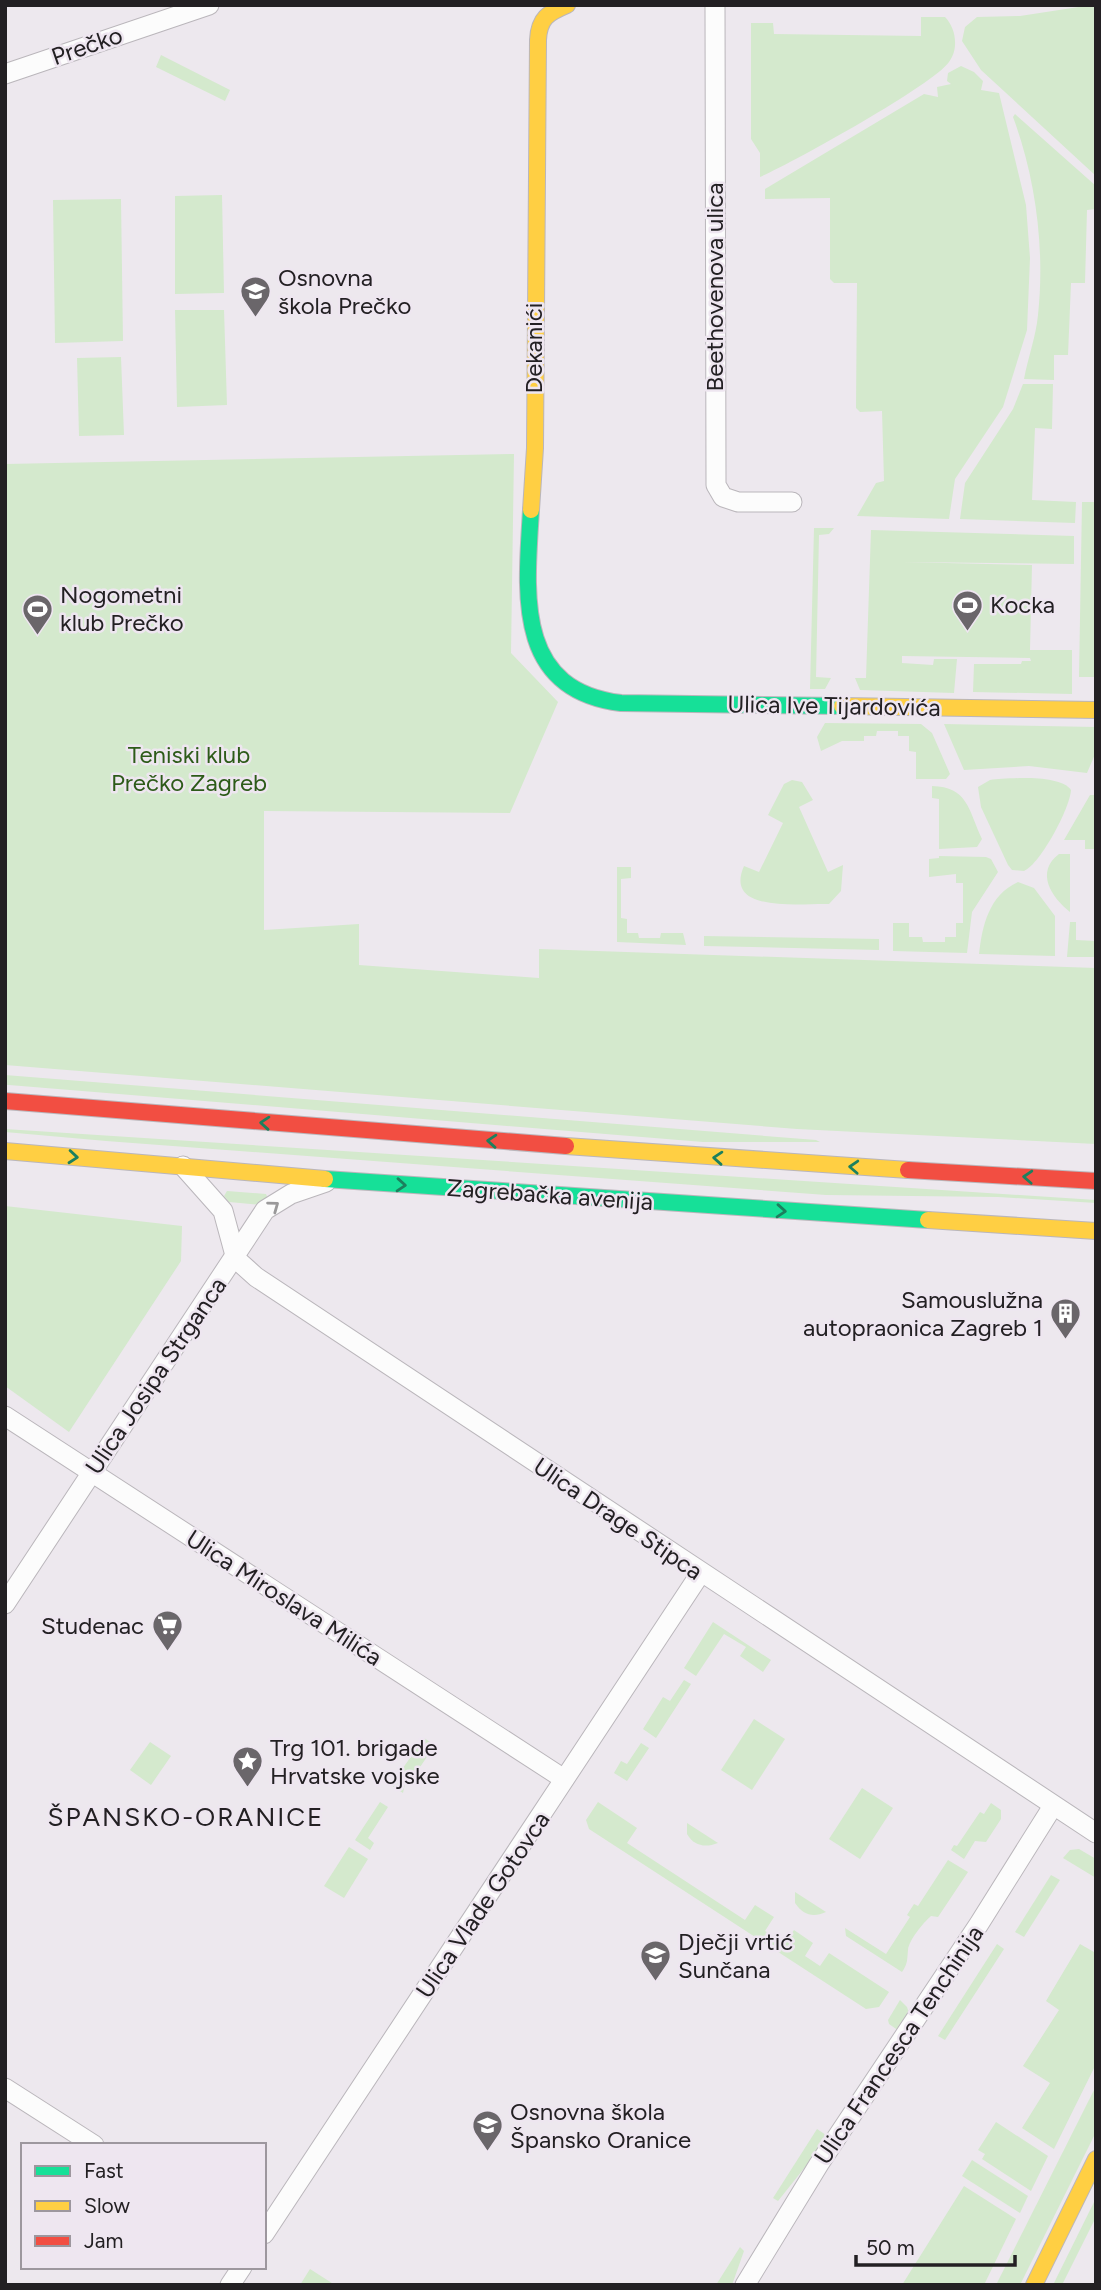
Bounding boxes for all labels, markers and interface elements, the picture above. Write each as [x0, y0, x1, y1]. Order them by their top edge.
street label: Prečko [47, 20, 126, 71]
street label: Beethovenova ulica [700, 182, 729, 392]
place label: Osnovna škola Prečko [278, 263, 411, 320]
school or university icon: Osnovna škola Prečko [238, 275, 272, 319]
street label: Dekanići [519, 303, 548, 393]
place label: Nogometni klub Prečko [60, 580, 184, 637]
sports icon: Kocka [950, 588, 984, 632]
place label: Kocka [990, 590, 1055, 619]
sports icon: Nogometni klub Prečko [20, 592, 54, 636]
street label: Ulica Ive Tijardovića [727, 689, 941, 722]
park label: Teniski klub Prečko Zagreb [111, 740, 267, 797]
one-way arrow [259, 1116, 270, 1131]
one-way arrow [486, 1134, 497, 1149]
one-way arrow [68, 1149, 79, 1164]
one-way arrow [713, 1151, 724, 1166]
one-way arrow [848, 1160, 859, 1175]
one-way arrow [1022, 1170, 1033, 1185]
street label: Zagrebačka avenija [446, 1173, 654, 1216]
one-way arrow [396, 1177, 407, 1192]
one-way arrow [266, 1202, 278, 1214]
one-way arrow [776, 1203, 787, 1218]
street label: Ulica Josipa Strganca [79, 1272, 232, 1480]
place label: Samouslužna autopraonica Zagreb 1 [803, 1285, 1043, 1342]
building icon: Samouslužna autopraonica Zagreb 1 [1049, 1297, 1083, 1341]
street label: Ulica Drage Stipca [528, 1451, 708, 1586]
street label: Ulica Miroslava Milića [181, 1523, 388, 1672]
supermarket icon: Studenac [150, 1609, 184, 1653]
place label: Studenac [41, 1611, 144, 1640]
place label: Trg 101. brigade Hrvatske vojske [270, 1733, 440, 1790]
place icon: Trg 101. brigade Hrvatske vojske [230, 1745, 264, 1789]
district label: ŠPANSKO-ORANICE [48, 1801, 325, 1833]
street label: Ulica Vlade Gotovca [409, 1806, 556, 2003]
street label: Ulica Francesca Tenchinija [808, 1920, 989, 2170]
place label: Dječji vrtić Sunčana [678, 1927, 793, 1984]
school or university icon: Dječji vrtić Sunčana [638, 1939, 672, 1983]
place label: Osnovna škola Špansko Oranice [510, 2097, 691, 2154]
school or university icon: Osnovna škola Špansko Oranice [470, 2109, 504, 2153]
legend [21, 2143, 266, 2269]
text: Fast [84, 2158, 124, 2183]
text: Slow [84, 2193, 130, 2218]
scale bar [856, 2224, 1015, 2268]
text: Jam [84, 2228, 123, 2253]
text: 50 m [866, 2235, 915, 2260]

